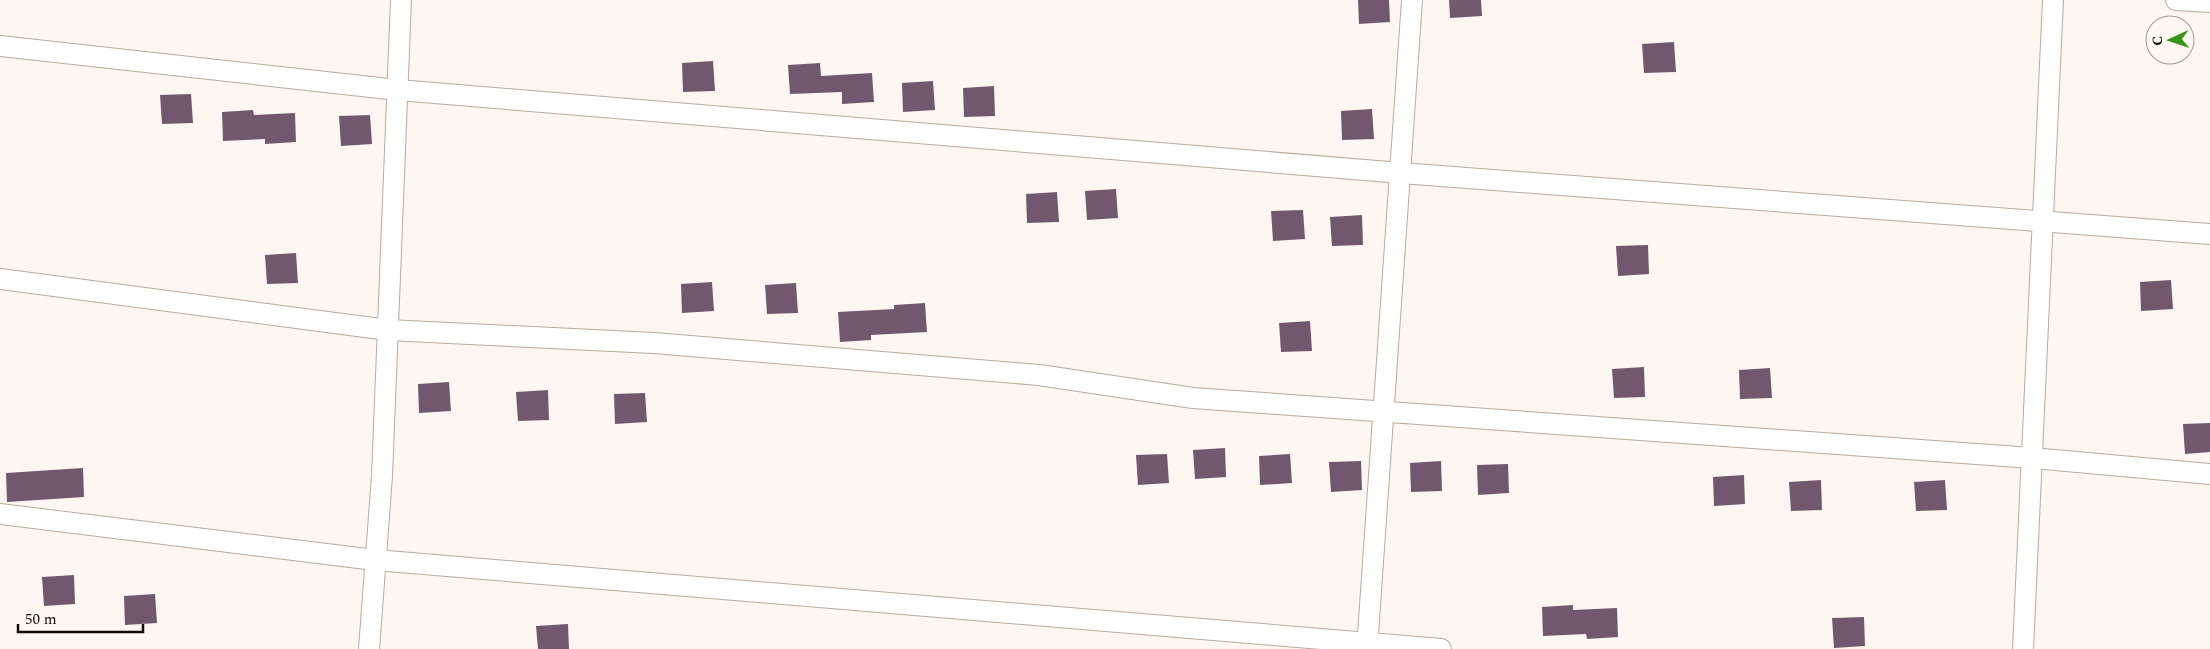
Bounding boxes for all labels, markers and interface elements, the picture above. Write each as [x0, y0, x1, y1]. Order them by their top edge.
north arrow [2145, 15, 2195, 65]
text: С [2147, 35, 2168, 46]
scale bar [18, 602, 142, 634]
text: 50 m [25, 608, 57, 631]

